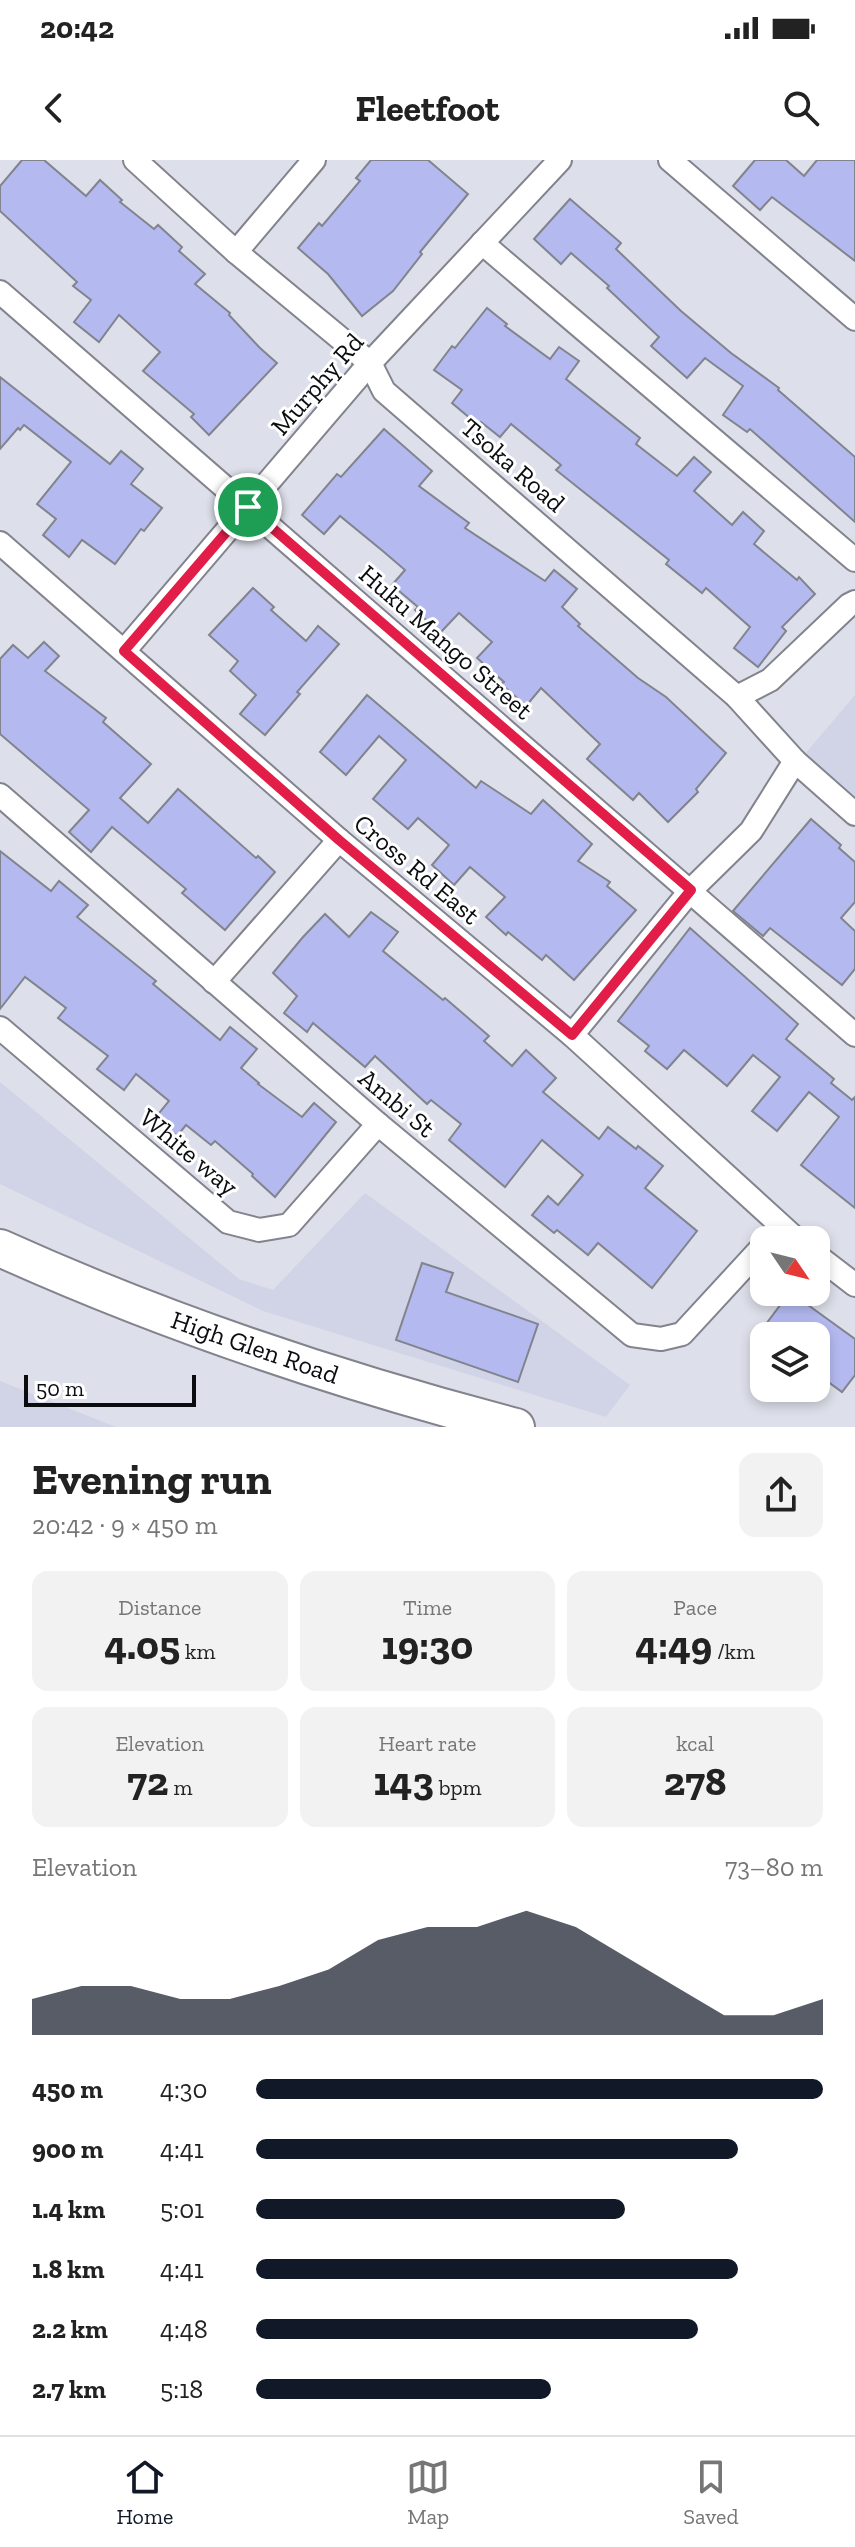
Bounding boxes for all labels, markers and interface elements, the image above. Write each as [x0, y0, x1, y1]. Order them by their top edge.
text: 20:42 [40, 10, 114, 46]
icon: back [32, 86, 76, 130]
icon: search [779, 86, 823, 130]
text: Fleetfoot [356, 87, 499, 130]
street label: Murphy Rd [264, 326, 370, 442]
street label: Tsoka Road [454, 411, 572, 519]
pin [214, 473, 282, 541]
icon: arrive [226, 485, 270, 529]
street label: Huku Mango Street [353, 558, 540, 726]
street label: Cross Rd East [347, 807, 487, 931]
street label: Ambi St [352, 1062, 442, 1144]
street label: White way [133, 1102, 245, 1203]
north arrow [750, 1226, 830, 1306]
map controls [750, 1226, 830, 1402]
street label: High Glen Road [167, 1303, 343, 1391]
button: layers [750, 1322, 830, 1402]
scale bar [24, 1371, 196, 1407]
text: 50 m [36, 1375, 84, 1402]
text: Evening run [32, 1452, 272, 1505]
button: share [739, 1453, 823, 1537]
text: 20:42 · 9 × 450 m [32, 1509, 217, 1541]
text: Distance [118, 1594, 201, 1621]
text: Time [403, 1594, 452, 1621]
text: Pace [673, 1594, 717, 1621]
text: 4.05 [104, 1621, 180, 1669]
text: 19:30 [382, 1621, 473, 1669]
text: 4:49 [635, 1621, 712, 1669]
text: km [180, 1638, 215, 1665]
text: /km [712, 1638, 755, 1665]
text: Elevation [115, 1730, 204, 1757]
text: Heart rate [379, 1730, 476, 1757]
text: kcal [676, 1730, 714, 1757]
text: 72 [127, 1757, 168, 1805]
text: 143 [373, 1757, 434, 1805]
text: 278 [664, 1757, 727, 1805]
text: m [168, 1774, 192, 1801]
text: bpm [434, 1774, 482, 1801]
text: Elevation [32, 1851, 137, 1883]
text: 73–80 m [725, 1851, 823, 1883]
text: 450 m [32, 2073, 103, 2105]
text: 4:30 [160, 2073, 208, 2105]
text: 900 m [32, 2133, 104, 2165]
text: 4:41 [160, 2133, 204, 2165]
text: 1.4 km [32, 2193, 105, 2225]
text: 5:01 [160, 2193, 204, 2225]
text: 1.8 km [32, 2253, 104, 2285]
text: 4:41 [160, 2253, 204, 2285]
text: 2.2 km [32, 2313, 108, 2345]
text: 4:48 [160, 2313, 208, 2345]
text: 2.7 km [32, 2373, 106, 2405]
text: 5:18 [160, 2373, 203, 2405]
tab: Home [117, 2455, 173, 2530]
tab: Map [406, 2455, 450, 2530]
tab: Saved [683, 2455, 738, 2530]

